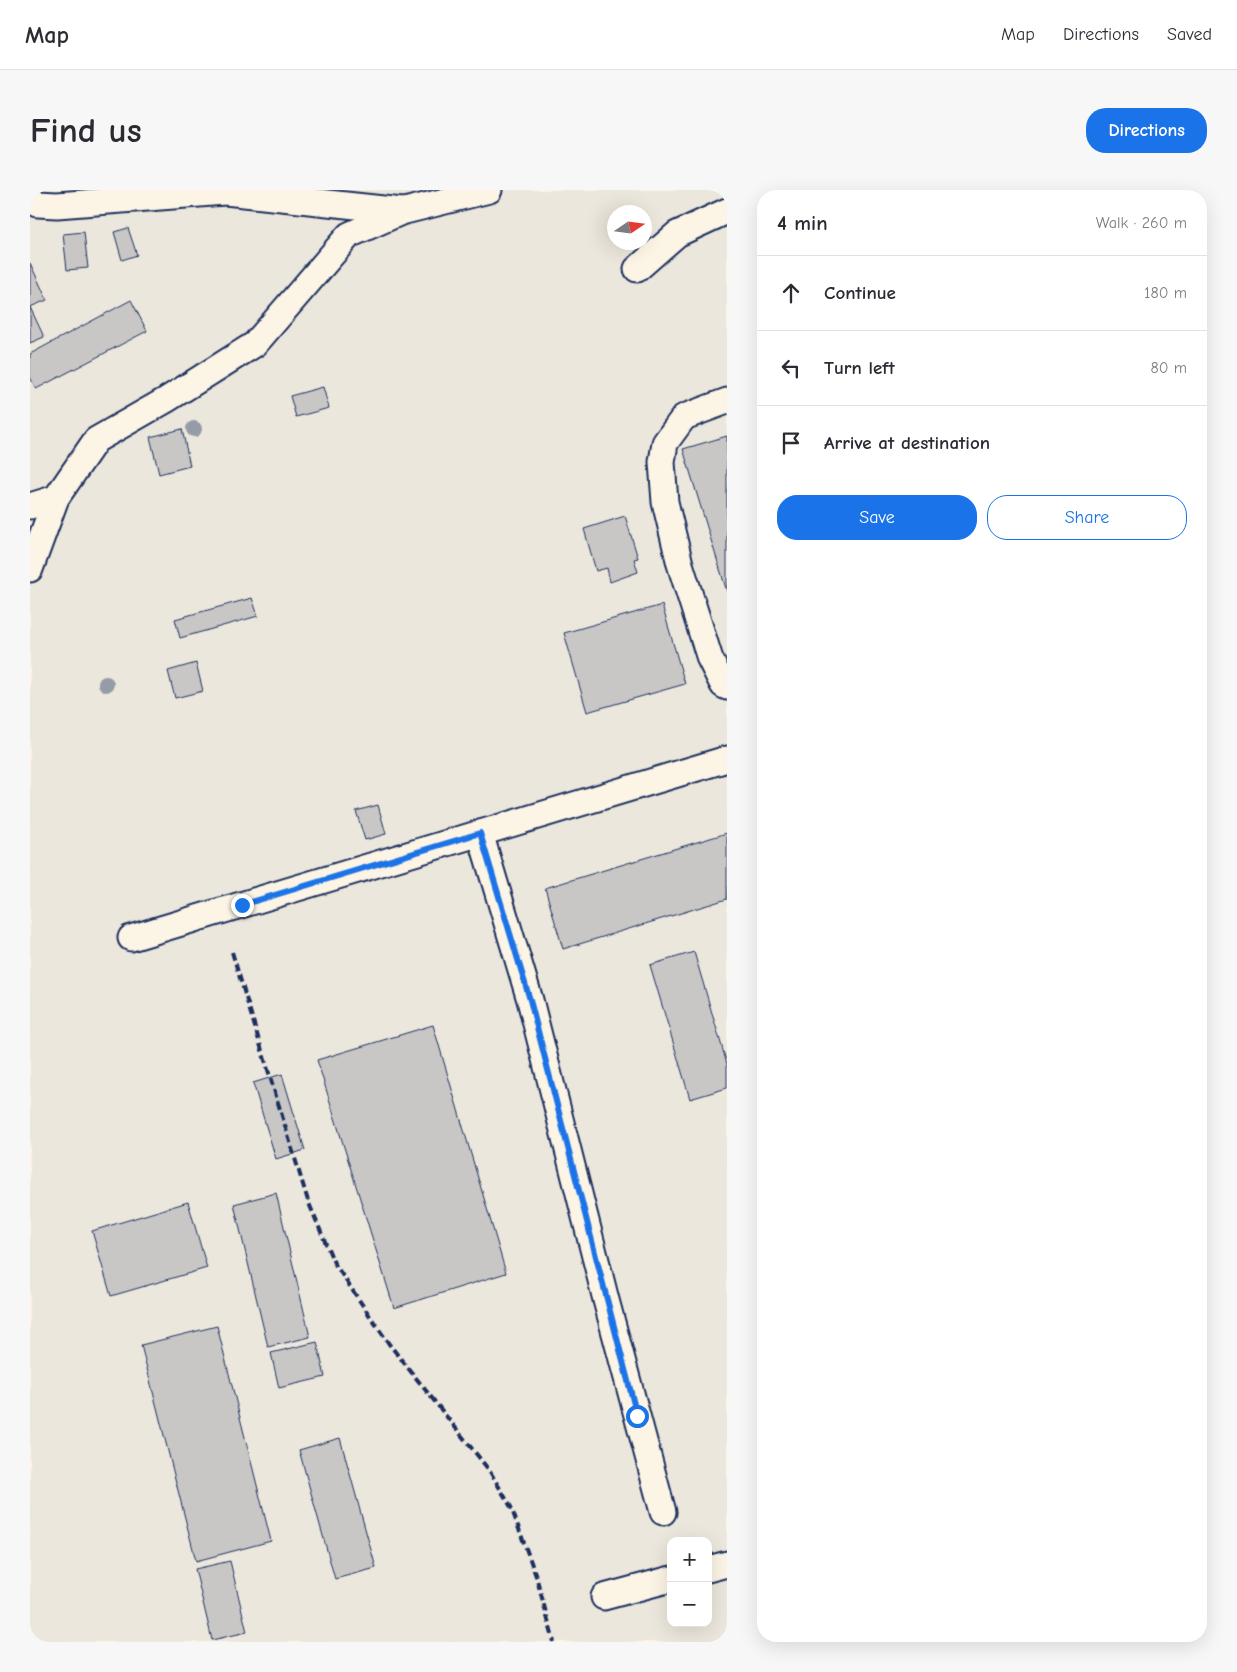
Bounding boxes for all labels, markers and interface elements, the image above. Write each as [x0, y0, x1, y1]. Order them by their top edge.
text: Map [25, 21, 69, 49]
text: Map [1001, 24, 1035, 45]
text: Directions [1063, 24, 1139, 45]
text: Saved [1167, 24, 1212, 45]
button: Directions [1086, 108, 1207, 153]
text: Find us [30, 110, 142, 151]
north arrow [607, 205, 652, 250]
text: 4 min [777, 211, 828, 235]
text: Walk · 260 m [1096, 214, 1187, 232]
icon: ahead [777, 279, 805, 307]
text: Continue [824, 282, 896, 304]
text: 180 m [1144, 284, 1187, 302]
icon: left [777, 354, 805, 382]
text: Turn left [824, 357, 895, 379]
text: 80 m [1150, 359, 1187, 377]
icon: arrive [777, 429, 805, 457]
text: Arrive at destination [824, 432, 990, 454]
button: Save [777, 495, 977, 540]
button: Share [987, 495, 1187, 540]
route end [231, 894, 254, 917]
route start [626, 1405, 649, 1428]
map controls [667, 1537, 712, 1627]
button: + [667, 1537, 712, 1582]
button: − [667, 1582, 712, 1627]

